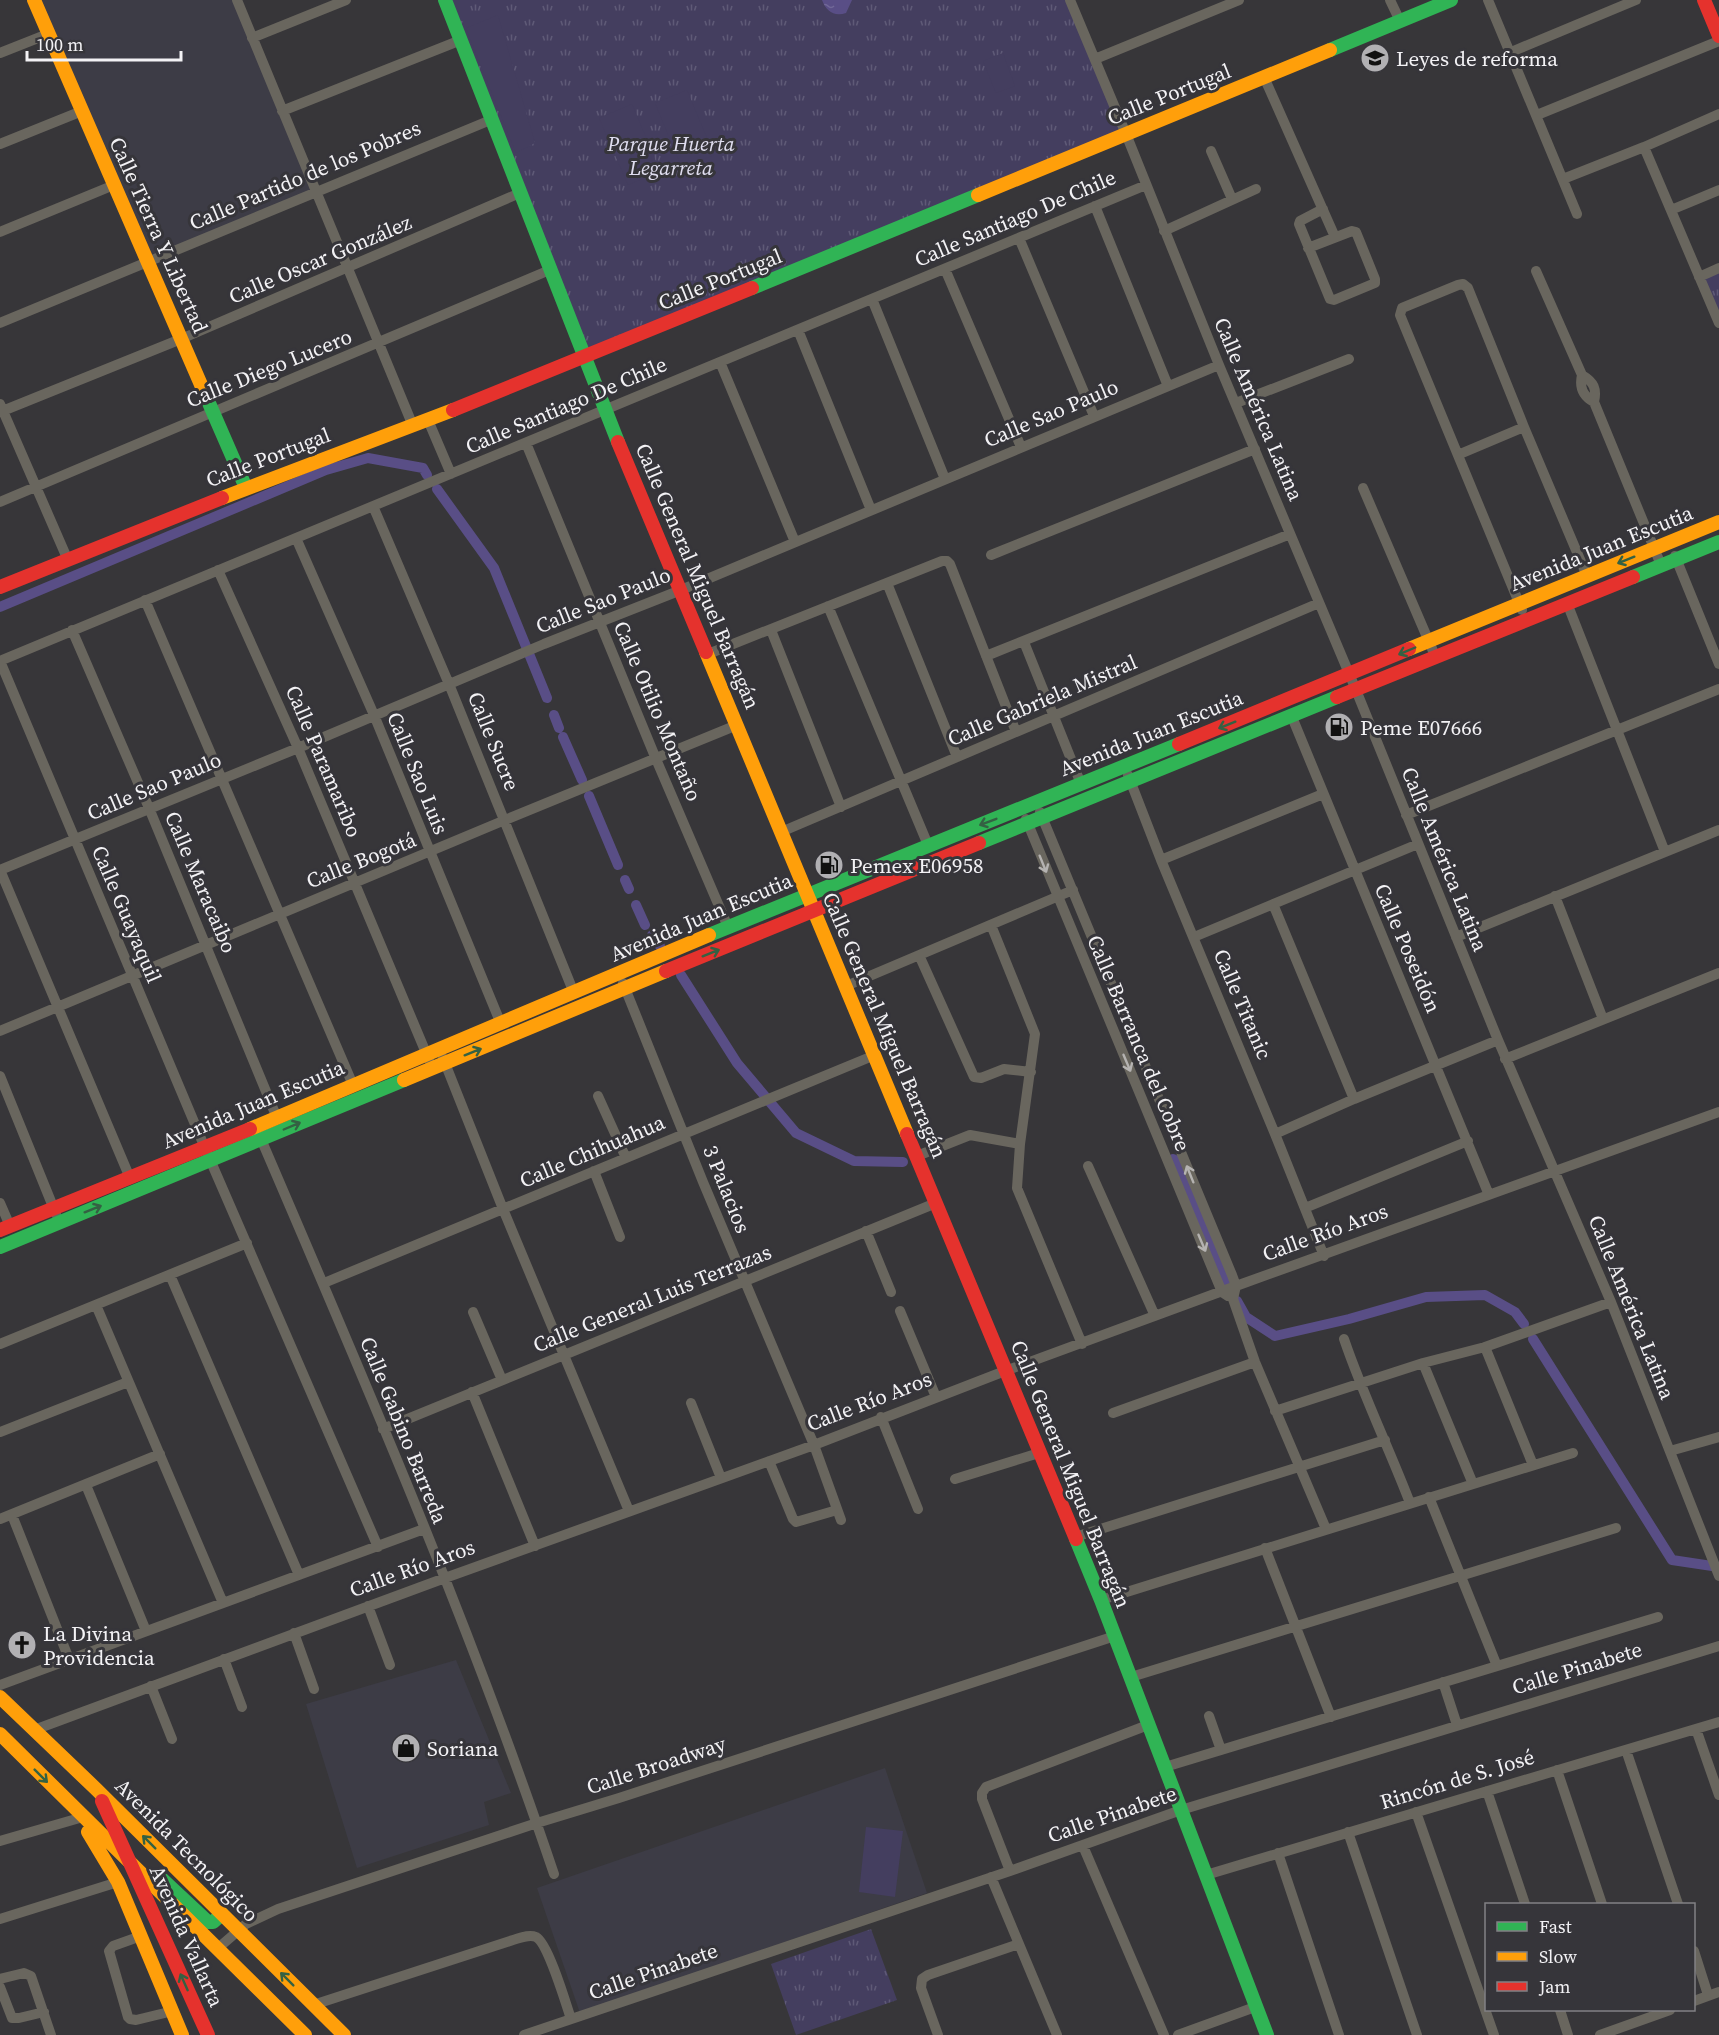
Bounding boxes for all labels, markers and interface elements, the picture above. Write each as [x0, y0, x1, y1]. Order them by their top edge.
scale bar [27, 24, 182, 62]
text: 100 m [36, 32, 83, 57]
school or university icon: Leyes de reforma [1359, 42, 1391, 74]
place label: Leyes de reforma [1396, 44, 1558, 73]
street label: Calle Portugal [1103, 56, 1235, 132]
street label: Calle Partido de los Pobres [185, 113, 425, 237]
park label: Parque Huerta Legarreta [606, 129, 735, 182]
street label: Calle Tierra Y Libertad [103, 132, 215, 338]
street label: Calle Santiago De Chile [910, 162, 1120, 274]
street label: Calle Oscar González [224, 207, 416, 311]
street label: Calle Portugal [654, 241, 786, 317]
street label: Calle América Latina [1207, 313, 1311, 505]
street label: Calle Diego Lucero [182, 322, 356, 414]
street label: Calle Santiago De Chile [461, 349, 671, 461]
street label: Calle Sao Paulo [980, 372, 1122, 454]
street label: Calle Portugal [202, 420, 334, 494]
street label: Calle General Miguel Barragán [629, 439, 767, 714]
street label: Avenida Juan Escutia [1505, 498, 1697, 598]
one-way arrow [1617, 555, 1636, 566]
street label: Calle Sao Paulo [531, 560, 675, 640]
street label: Calle Otilio Montaño [607, 616, 709, 806]
one-way arrow [1398, 646, 1417, 657]
street label: Calle Gabriela Mistral [943, 647, 1141, 753]
street label: Calle Paramaribo [279, 681, 369, 841]
street label: Avenida Juan Escutia [1055, 683, 1247, 783]
street label: Calle Sucre [461, 687, 527, 795]
street label: Calle Sao Luis [380, 708, 456, 838]
fuel station icon: Peme E07666 [1323, 711, 1355, 743]
place label: Peme E07666 [1360, 713, 1482, 742]
one-way arrow [1218, 720, 1236, 731]
street label: Calle Sao Paulo [83, 745, 225, 827]
street label: Calle América Latina [1395, 763, 1495, 956]
street label: Calle Maracaibo [158, 807, 244, 957]
one-way arrow [979, 818, 998, 829]
street label: Calle Bogotá [302, 825, 421, 895]
street label: Calle Guayaquil [85, 841, 169, 987]
fuel station icon: Pemex E06958 [813, 849, 845, 881]
place label: Pemex E06958 [850, 851, 983, 880]
one-way arrow [1039, 854, 1050, 872]
street label: Avenida Juan Escutia [605, 865, 797, 969]
street label: Calle Poseidón [1368, 879, 1448, 1017]
street label: Calle General Miguel Barragán [816, 888, 954, 1163]
street label: Calle Barranca del Cobre [1080, 930, 1198, 1156]
street label: Calle Titanic [1207, 944, 1279, 1064]
one-way arrow [701, 947, 720, 958]
one-way arrow [463, 1046, 481, 1057]
street label: Avenida Juan Escutia [157, 1052, 349, 1156]
one-way arrow [1122, 1054, 1133, 1072]
street label: Calle Chihuahua [515, 1107, 669, 1195]
one-way arrow [283, 1120, 301, 1131]
street label: 3 Palacios [696, 1141, 758, 1237]
one-way arrow [1184, 1165, 1195, 1183]
street label: Calle Río Aros [1258, 1196, 1392, 1268]
one-way arrow [83, 1203, 102, 1214]
street label: Calle América Latina [1582, 1211, 1682, 1404]
one-way arrow [1197, 1233, 1208, 1252]
street label: Calle General Luis Terrazas [529, 1237, 775, 1359]
street label: Calle Gabino Barreda [353, 1332, 455, 1528]
street label: Calle General Miguel Barragán [1004, 1336, 1138, 1612]
street label: Calle Río Aros [802, 1364, 936, 1438]
street label: Calle Río Aros [345, 1532, 479, 1604]
place label: La Divina Providencia [43, 1619, 155, 1672]
church icon: La Divina Providencia [6, 1629, 38, 1661]
street label: Calle Pinabete [1508, 1634, 1646, 1702]
street label: Calle Broadway [583, 1729, 730, 1801]
shop icon: Soriana [390, 1732, 422, 1764]
place label: Soriana [427, 1734, 499, 1763]
street label: Rincón de S. José [1376, 1742, 1538, 1816]
one-way arrow [34, 1769, 49, 1783]
street label: Avenida Tecnológico [109, 1772, 265, 1928]
street label: Calle Pinabete [1044, 1778, 1180, 1850]
one-way arrow [141, 1834, 156, 1849]
street label: Avenida Vallarta [143, 1861, 231, 2012]
legend [1485, 1903, 1695, 2011]
text: Fast [1539, 1914, 1572, 1939]
street label: Calle Pinabete [585, 1935, 721, 2007]
text: Slow [1539, 1944, 1577, 1969]
one-way arrow [279, 1972, 294, 1987]
one-way arrow [178, 1973, 190, 1991]
text: Jam [1538, 1974, 1571, 1999]

